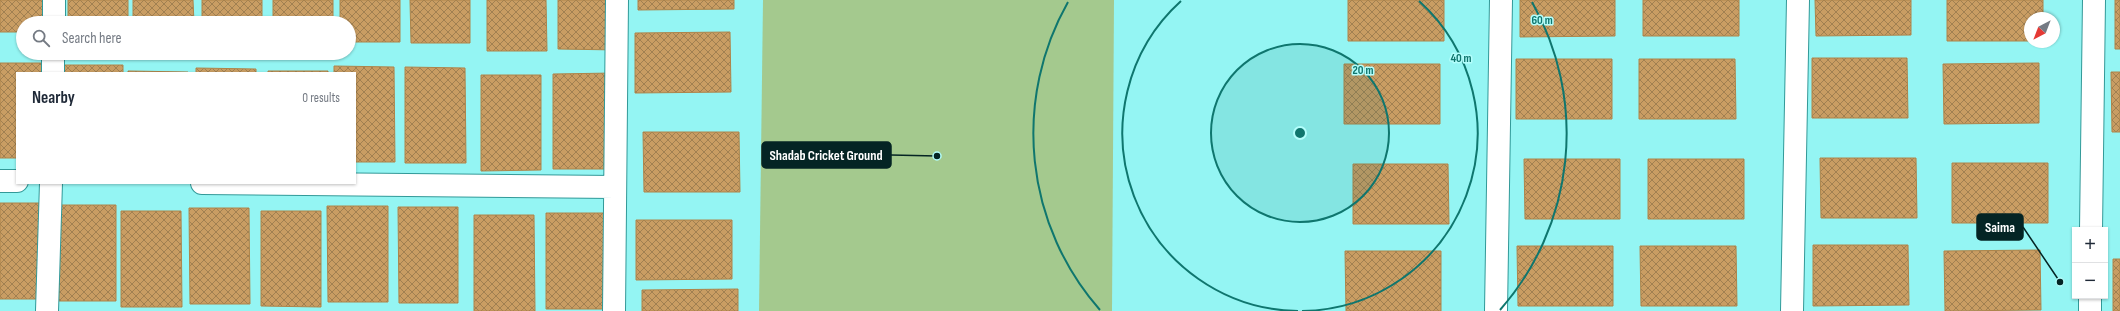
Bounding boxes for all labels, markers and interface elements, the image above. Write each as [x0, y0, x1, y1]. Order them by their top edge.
north arrow [2024, 12, 2060, 48]
text: 60 m [1531, 13, 1553, 28]
search box [16, 16, 356, 60]
icon: search [30, 27, 52, 49]
text: Search here [62, 29, 122, 48]
text: 40 m [1450, 51, 1472, 66]
text: 20 m [1353, 63, 1373, 78]
text: Nearby [32, 88, 75, 108]
text: 0 results [302, 90, 340, 106]
centre of rings [1293, 126, 1307, 140]
callout: Shadab Cricket Ground [762, 142, 891, 168]
text: Shadab Cricket Ground [769, 147, 883, 164]
callout: Saima [1977, 214, 2023, 240]
text: Saima [1985, 219, 2015, 236]
map controls [2072, 227, 2108, 299]
button: + [2072, 227, 2108, 263]
button: − [2072, 263, 2108, 299]

